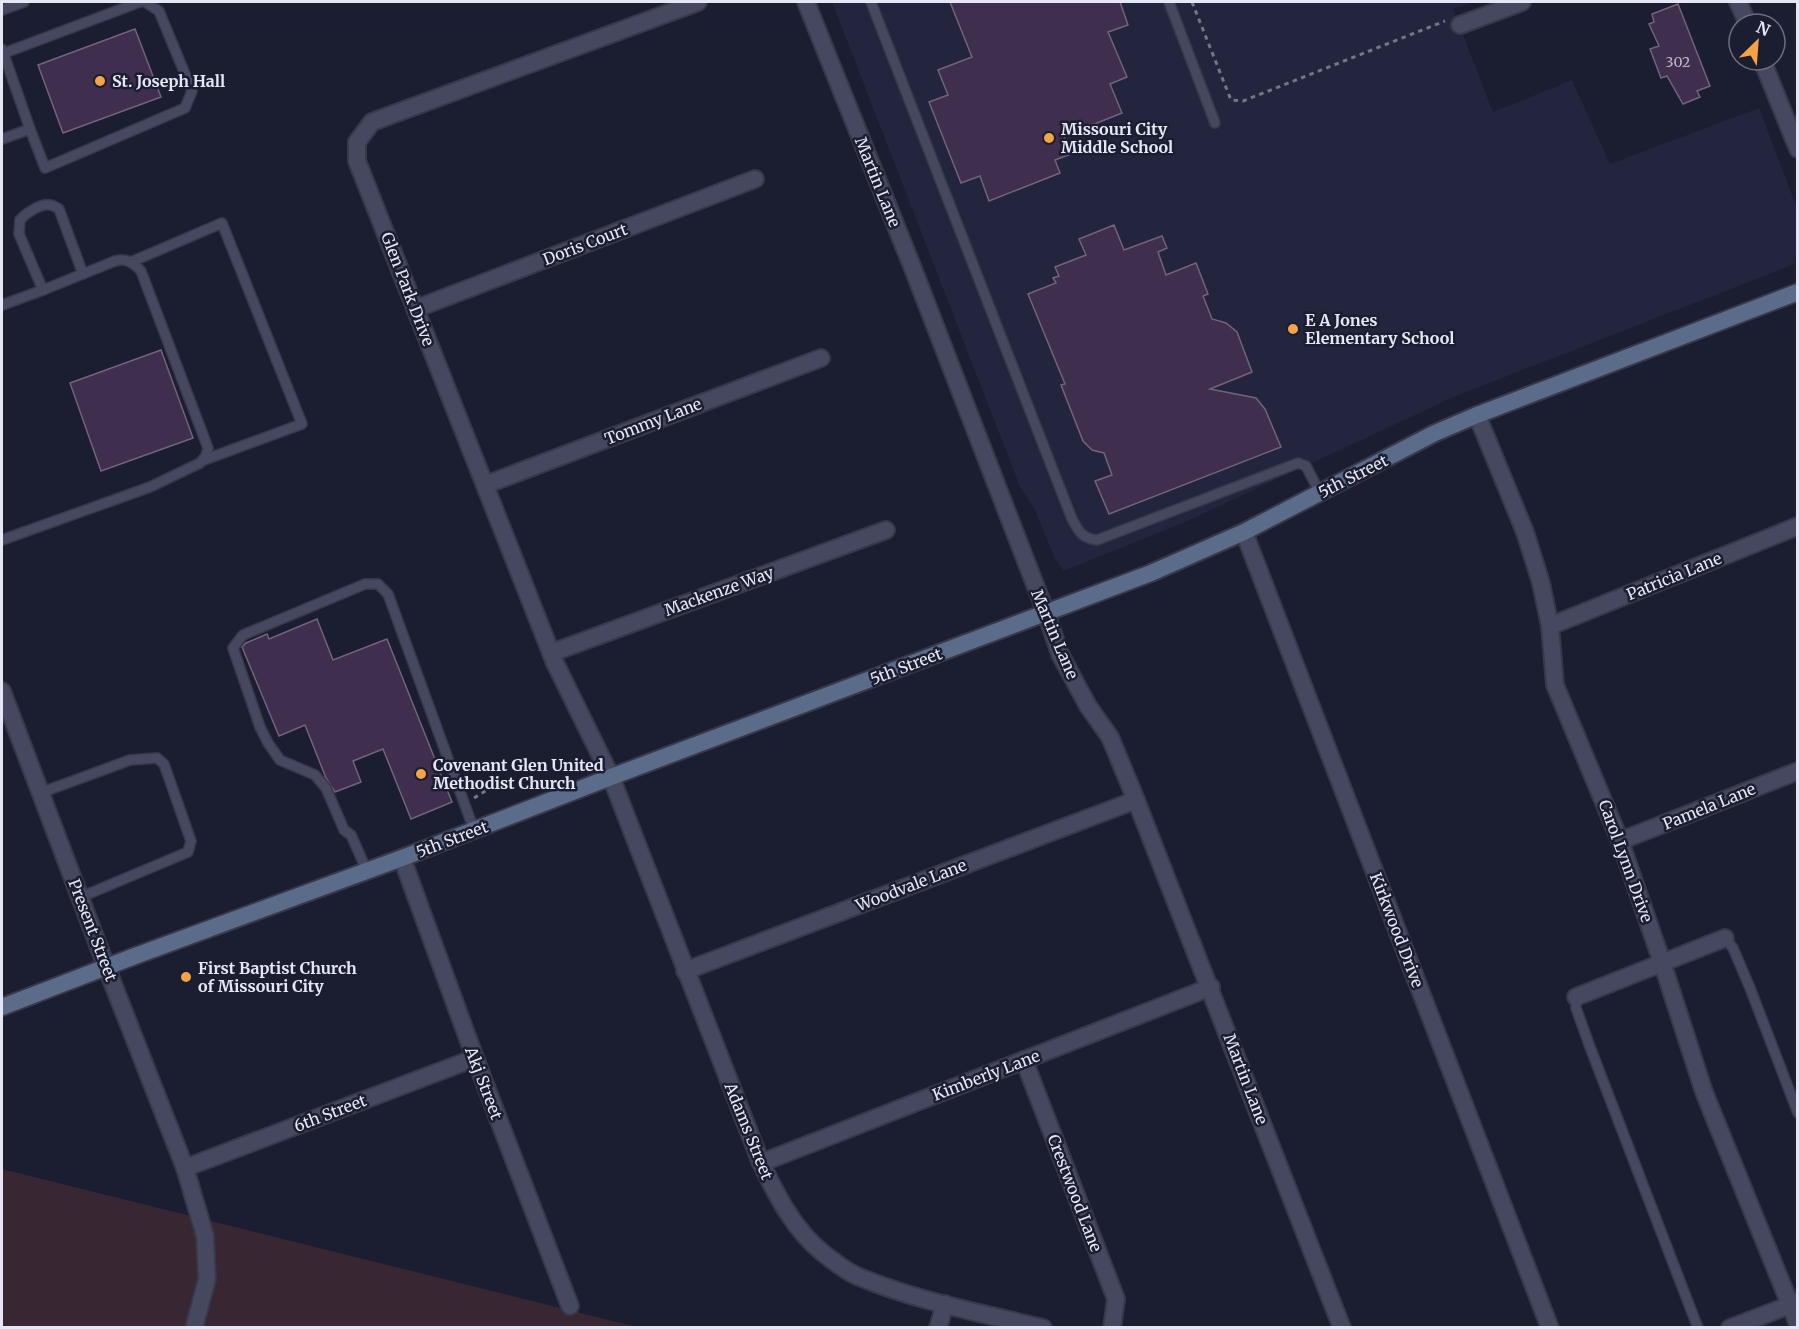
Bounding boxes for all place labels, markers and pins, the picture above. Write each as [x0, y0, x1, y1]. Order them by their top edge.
place label: St. Joseph Hall [112, 71, 225, 91]
marker: St. Joseph Hall [93, 74, 107, 88]
place label: Missouri City Middle School [1061, 119, 1173, 157]
marker: Missouri City Middle School [1042, 131, 1056, 145]
place label: E A Jones Elementary School [1305, 310, 1454, 348]
marker: E A Jones Elementary School [1286, 322, 1300, 336]
place label: Covenant Glen United Methodist Church [433, 755, 604, 793]
marker: Covenant Glen United Methodist Church [414, 767, 428, 781]
place label: First Baptist Church of Missouri City [198, 958, 357, 996]
marker: First Baptist Church of Missouri City [179, 970, 193, 984]

